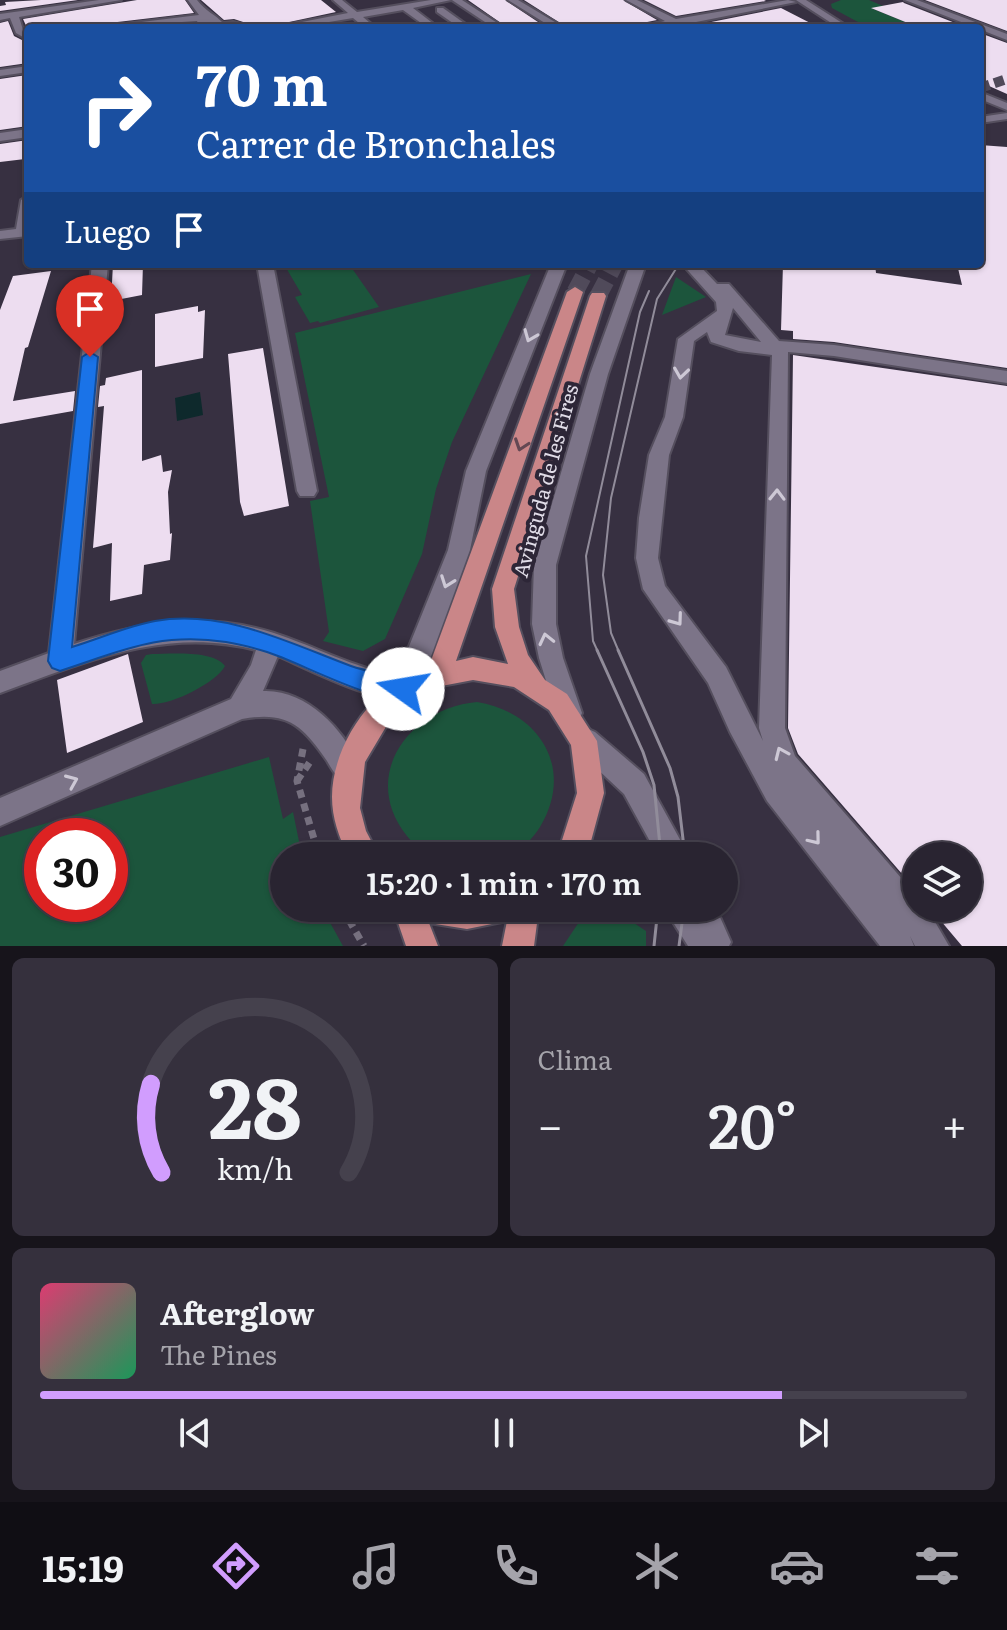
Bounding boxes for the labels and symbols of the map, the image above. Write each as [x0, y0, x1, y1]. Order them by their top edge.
pin [56, 275, 124, 357]
one-way arrow [523, 328, 539, 342]
one-way arrow [673, 366, 690, 380]
street label: Avinguda de les Fires [504, 381, 584, 580]
one-way arrow [514, 437, 531, 451]
one-way arrow [769, 488, 786, 501]
one-way arrow [441, 574, 457, 588]
one-way arrow [667, 611, 682, 626]
one-way arrow [538, 633, 555, 647]
position arrow [361, 647, 445, 731]
one-way arrow [775, 747, 791, 762]
one-way arrow [64, 774, 78, 790]
speed limit sign: 30 [24, 818, 128, 922]
one-way arrow [805, 830, 820, 844]

